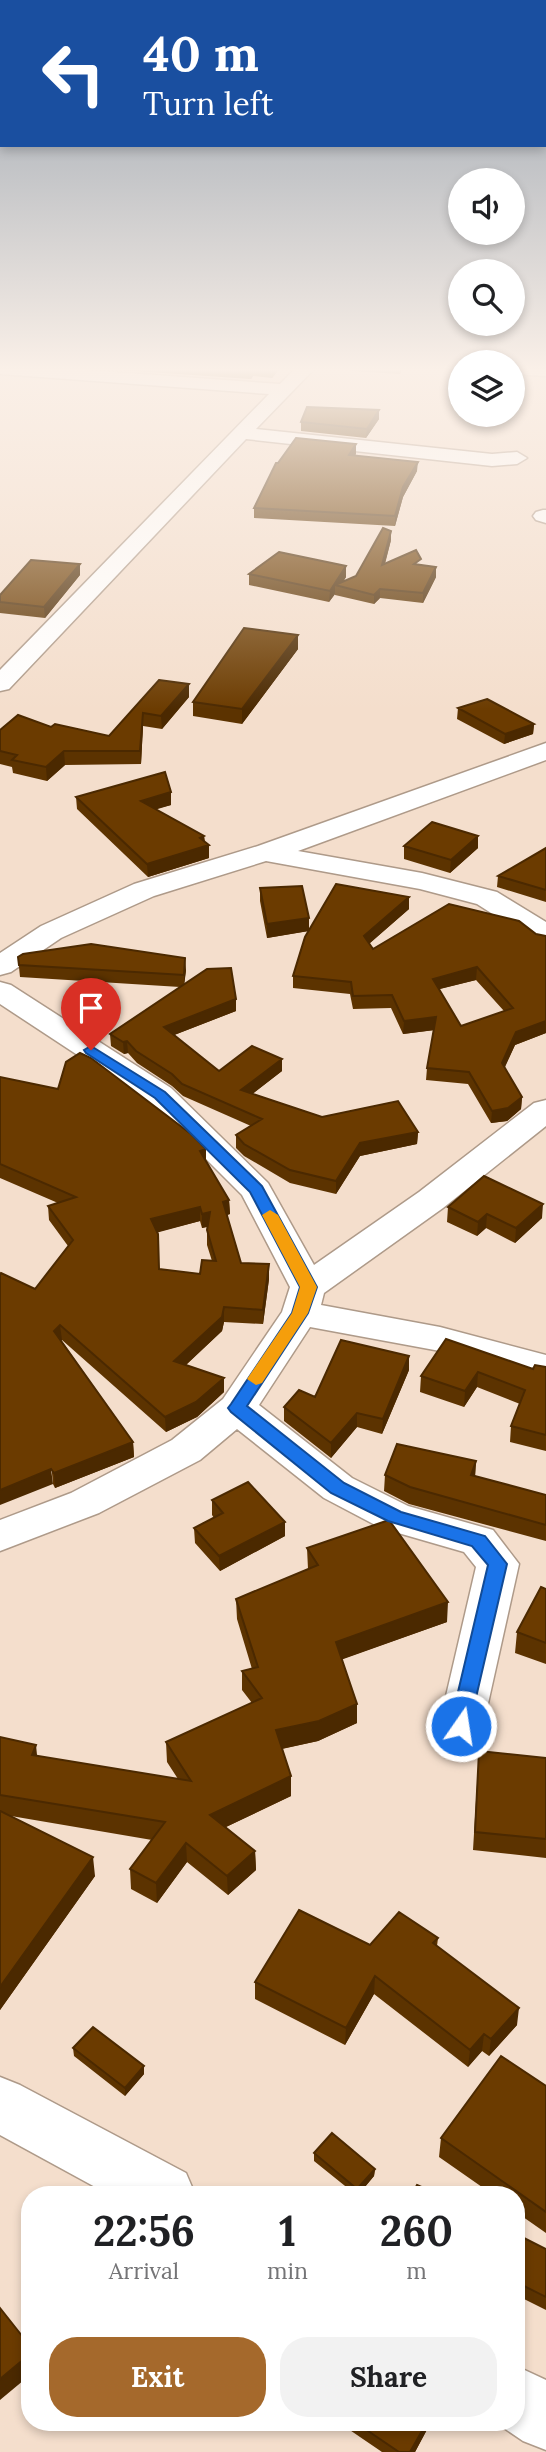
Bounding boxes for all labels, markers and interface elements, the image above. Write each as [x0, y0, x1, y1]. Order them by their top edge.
text: 40 m [143, 22, 259, 84]
icon: left [28, 28, 119, 119]
text: Turn left [143, 83, 273, 124]
map controls [448, 168, 525, 427]
button: sound [448, 168, 525, 245]
button: search [448, 259, 525, 336]
button: layers [448, 350, 525, 427]
pin [61, 978, 121, 1050]
icon: arrive [72, 989, 110, 1027]
position arrow [424, 1689, 498, 1763]
text: 22:56 [93, 2204, 195, 2258]
text: 1 [279, 2204, 296, 2258]
text: 260 [380, 2204, 453, 2258]
text: Arrival [109, 2256, 179, 2285]
text: min [267, 2256, 308, 2285]
text: m [406, 2256, 427, 2285]
button: Exit [49, 2337, 266, 2417]
button: Share [280, 2337, 497, 2417]

